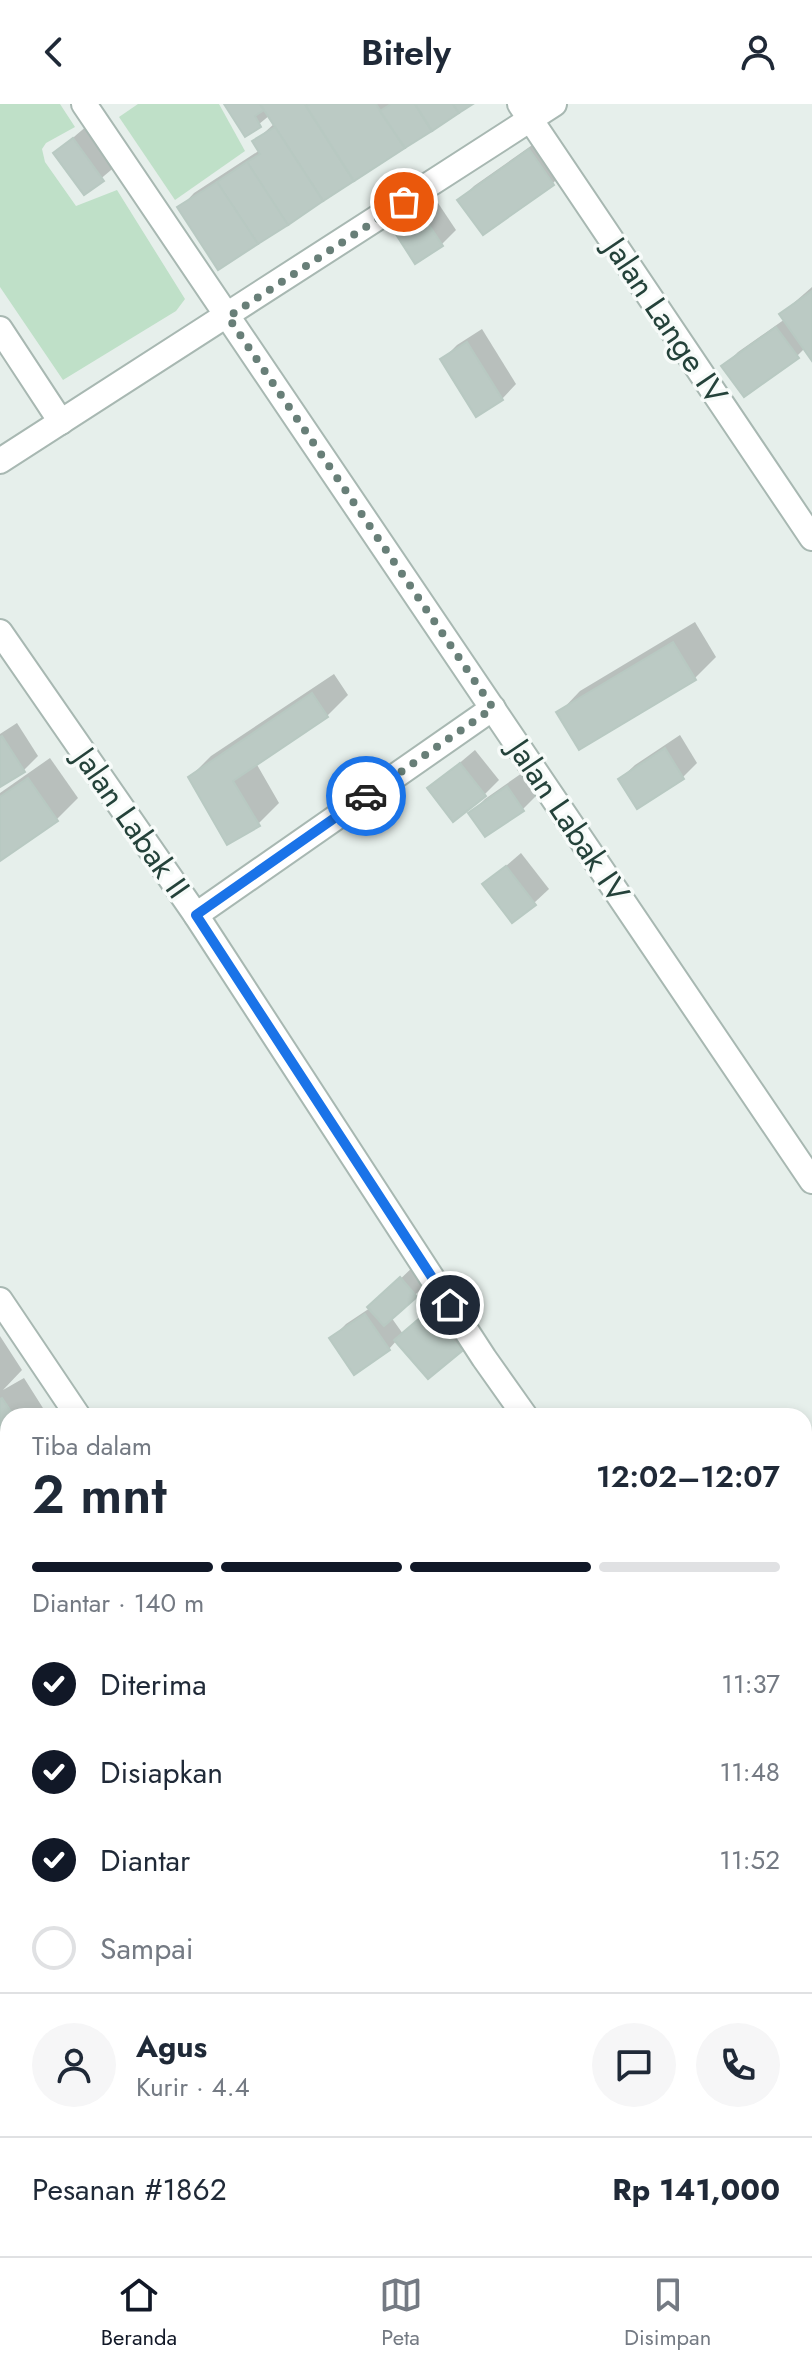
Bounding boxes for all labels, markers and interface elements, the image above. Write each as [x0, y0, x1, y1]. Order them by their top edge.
text: Bitely [361, 26, 451, 78]
icon: back [32, 30, 76, 74]
icon: person [736, 30, 780, 74]
pin [370, 168, 438, 236]
icon: bag [382, 180, 426, 224]
street label: Jalan Lange IV [591, 225, 739, 413]
street label: Jalan Labak IV [495, 727, 641, 912]
street label: Jalan Labak II [61, 735, 201, 908]
courier [326, 756, 406, 836]
icon: car [344, 774, 388, 818]
pin [416, 1271, 484, 1339]
icon: home [428, 1283, 472, 1327]
text: Tiba dalam [32, 1427, 152, 1465]
text: 12:02–12:07 [596, 1455, 780, 1498]
text: 2 mnt [32, 1457, 167, 1533]
text: Diantar · 140 m [32, 1584, 204, 1622]
icon: check [32, 1662, 76, 1706]
text: Diterima [100, 1663, 207, 1706]
text: 11:37 [721, 1665, 780, 1703]
icon: check [32, 1750, 76, 1794]
text: Disiapkan [100, 1751, 223, 1794]
text: 11:48 [719, 1753, 780, 1791]
icon: check [32, 1838, 76, 1882]
text: Diantar [100, 1839, 190, 1882]
text: 11:52 [719, 1841, 780, 1879]
text: Sampai [100, 1927, 194, 1970]
button: person [32, 2023, 116, 2107]
button: chat [592, 2023, 676, 2107]
button: phone [696, 2023, 780, 2107]
text: Agus [136, 2025, 207, 2068]
text: Kurir · 4.4 [136, 2068, 250, 2106]
text: Pesanan #1862 [32, 2168, 227, 2211]
text: Rp 141,000 [612, 2168, 780, 2211]
tab: Beranda [101, 2273, 177, 2353]
tab: Peta [379, 2273, 423, 2353]
tab: Disimpan [624, 2273, 711, 2353]

